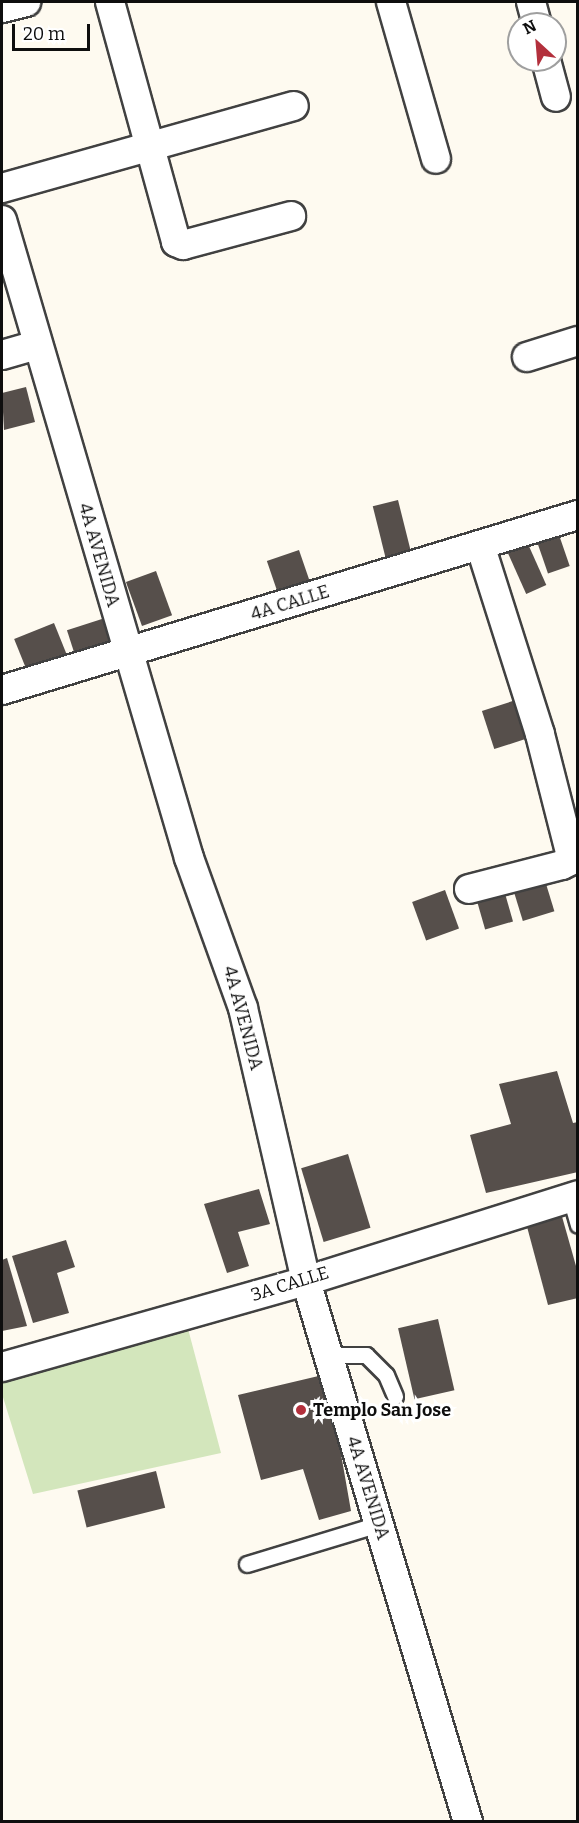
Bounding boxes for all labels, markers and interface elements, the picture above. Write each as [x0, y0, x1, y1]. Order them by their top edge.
scale bar [15, 12, 93, 50]
north arrow [507, 12, 567, 72]
text: N [520, 16, 539, 38]
text: 20 m [23, 23, 65, 45]
street label: 4A AVENIDA [74, 501, 124, 609]
street label: 4A CALLE [248, 581, 332, 625]
street label: 4A AVENIDA [219, 964, 267, 1072]
street label: 3A CALLE [249, 1262, 331, 1306]
place label: Templo San Jose [313, 1399, 451, 1421]
marker: Templo San Jose [294, 1403, 308, 1417]
street label: 4A AVENIDA [342, 1434, 394, 1542]

